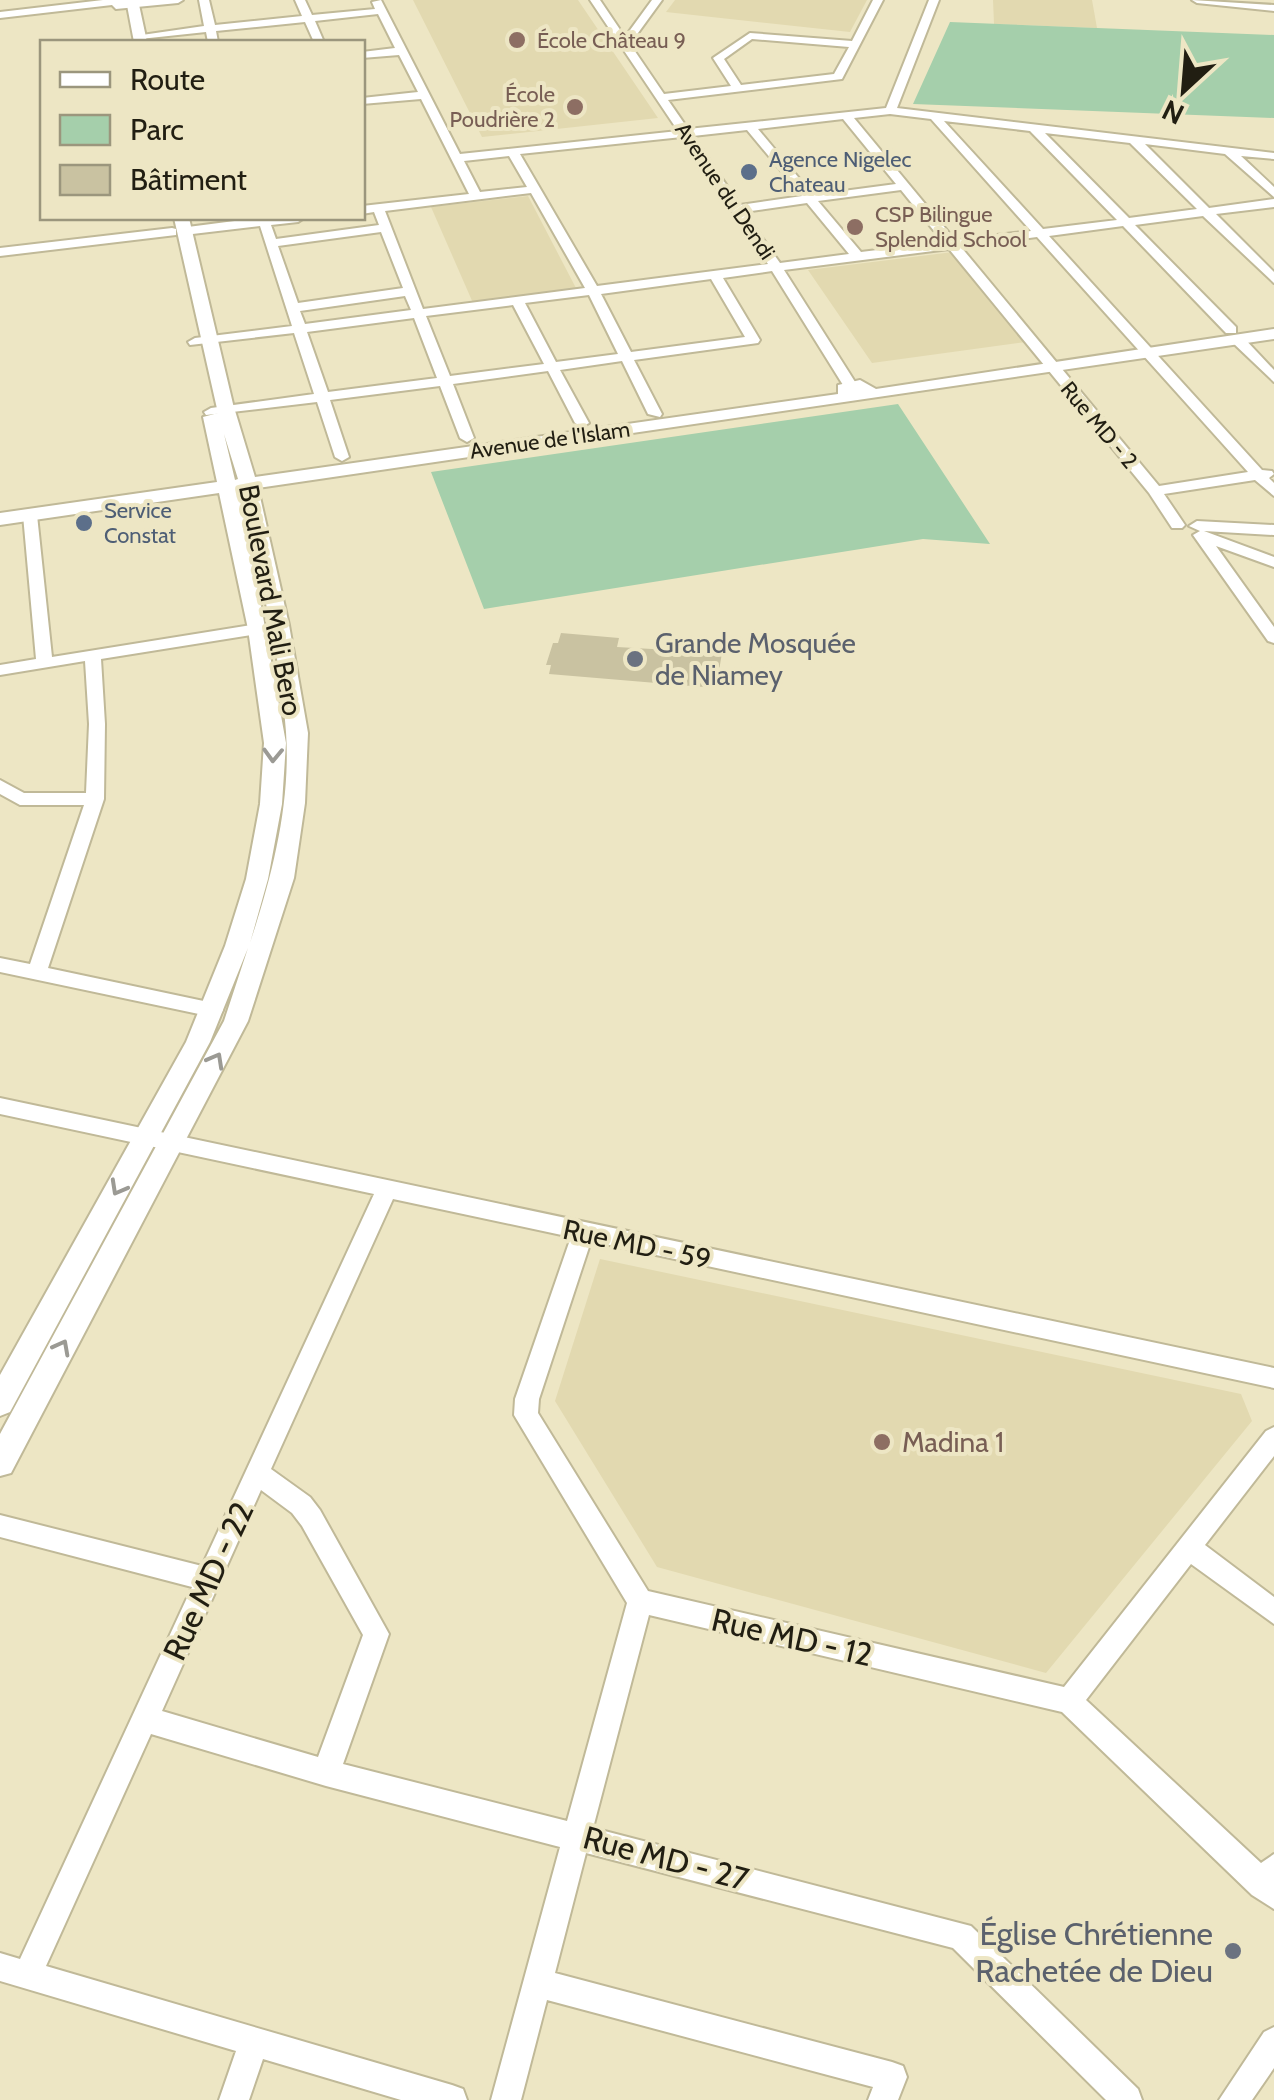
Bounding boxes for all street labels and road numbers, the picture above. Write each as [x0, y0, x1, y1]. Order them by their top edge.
street label: Avenue du Dendi [669, 117, 781, 265]
street label: Rue MD - 2 [1055, 376, 1143, 474]
street label: Avenue de l'Islam [468, 415, 632, 465]
street label: Boulevard Mali Bero [232, 482, 310, 718]
street label: Rue MD - 59 [560, 1212, 714, 1276]
street label: Rue MD - 22 [154, 1496, 262, 1666]
street label: Rue MD - 12 [708, 1600, 876, 1674]
street label: Rue MD - 27 [579, 1817, 753, 1899]

